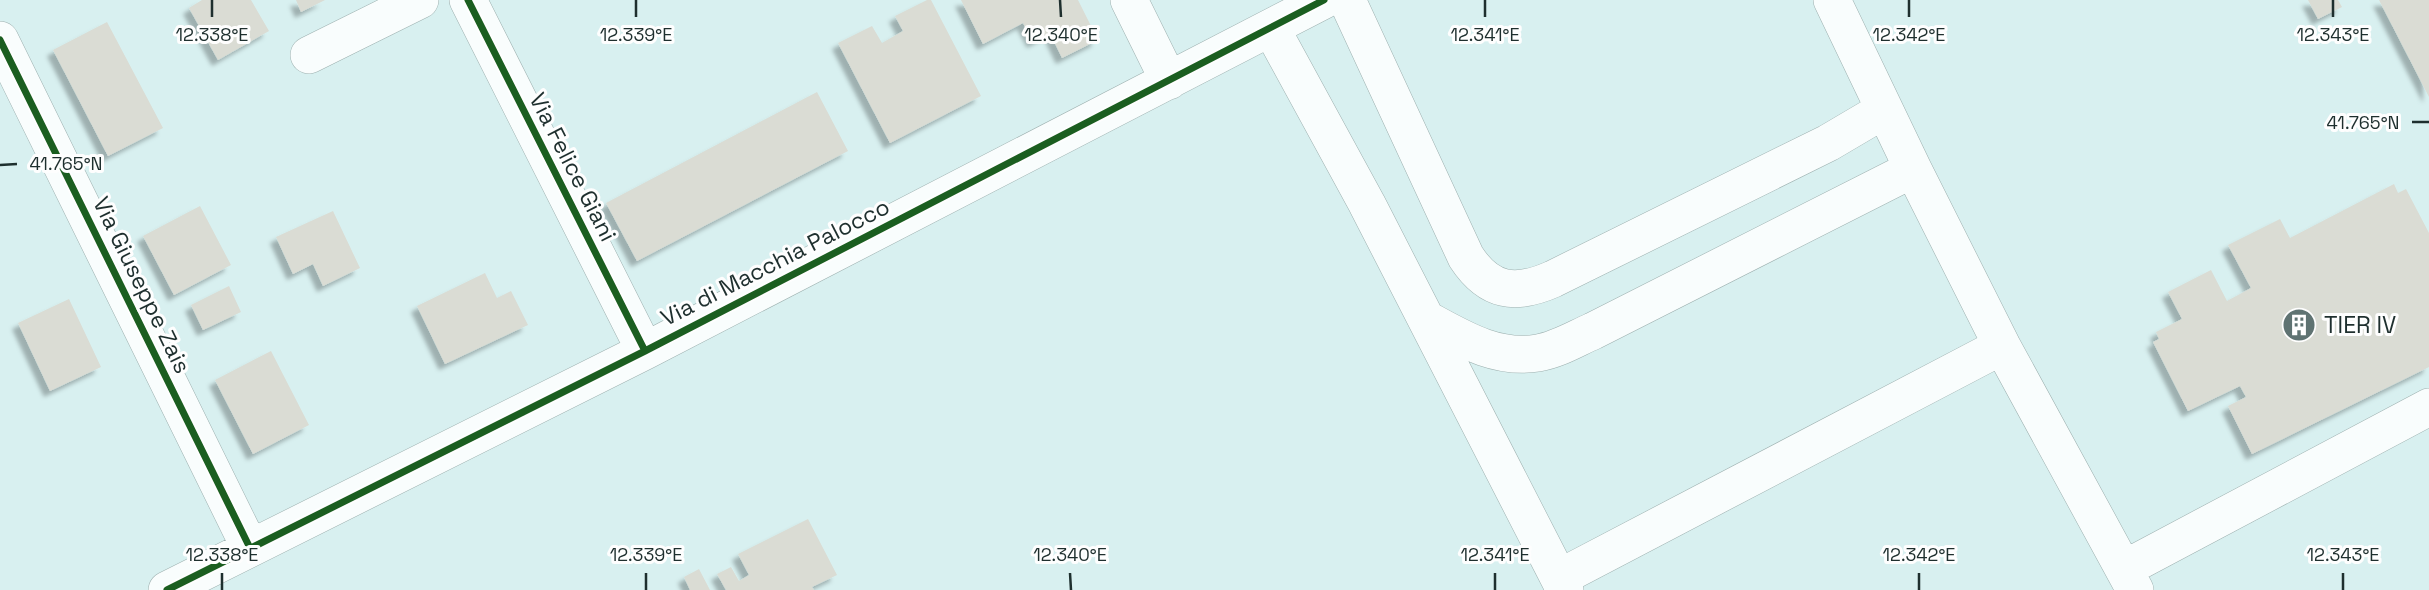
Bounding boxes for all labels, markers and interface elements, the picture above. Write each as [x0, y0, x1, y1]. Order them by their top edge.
text: 12.338°E [176, 23, 248, 46]
text: 12.339°E [600, 23, 672, 46]
text: 12.340°E [1024, 23, 1098, 46]
text: 12.341°E [1450, 23, 1520, 46]
text: 12.342°E [1873, 23, 1945, 46]
text: 12.343°E [2297, 23, 2369, 46]
street label: Via Felice Giani [523, 87, 623, 247]
text: 41.765°N [2327, 111, 2399, 134]
text: 41.765°N [30, 152, 102, 175]
street label: Via di Macchia Palocco [656, 191, 894, 333]
street label: Via Giuseppe Zais [86, 192, 198, 378]
building icon: TIER IV [2280, 306, 2318, 344]
place label: TIER IV [2324, 310, 2396, 340]
text: 12.338°E [186, 543, 258, 566]
text: 12.339°E [610, 543, 682, 566]
text: 12.340°E [1033, 543, 1107, 566]
text: 12.341°E [1460, 543, 1530, 566]
text: 12.342°E [1883, 543, 1955, 566]
text: 12.343°E [2307, 543, 2379, 566]

